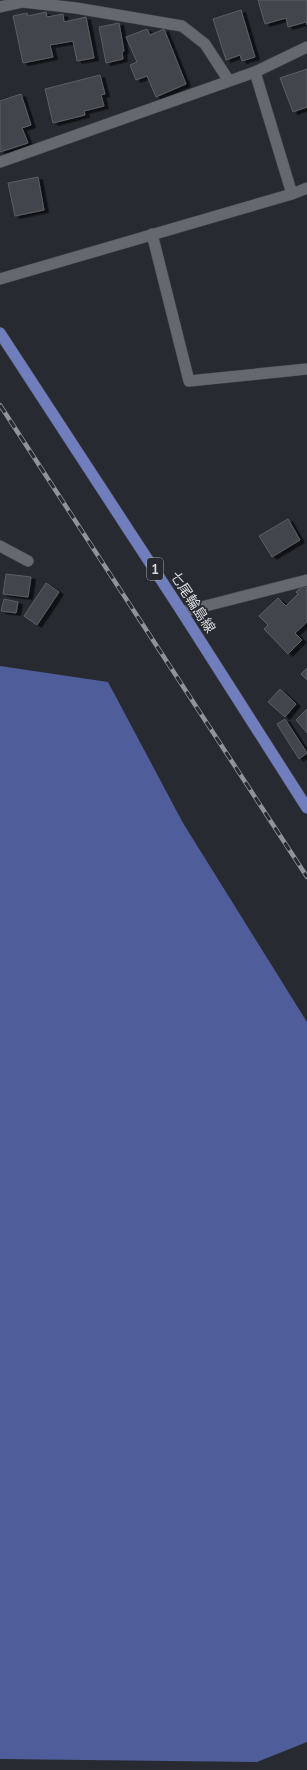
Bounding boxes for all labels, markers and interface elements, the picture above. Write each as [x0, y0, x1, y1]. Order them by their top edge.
road number: 1 [147, 558, 163, 580]
street label: 七尾輪島線 [166, 568, 220, 636]

